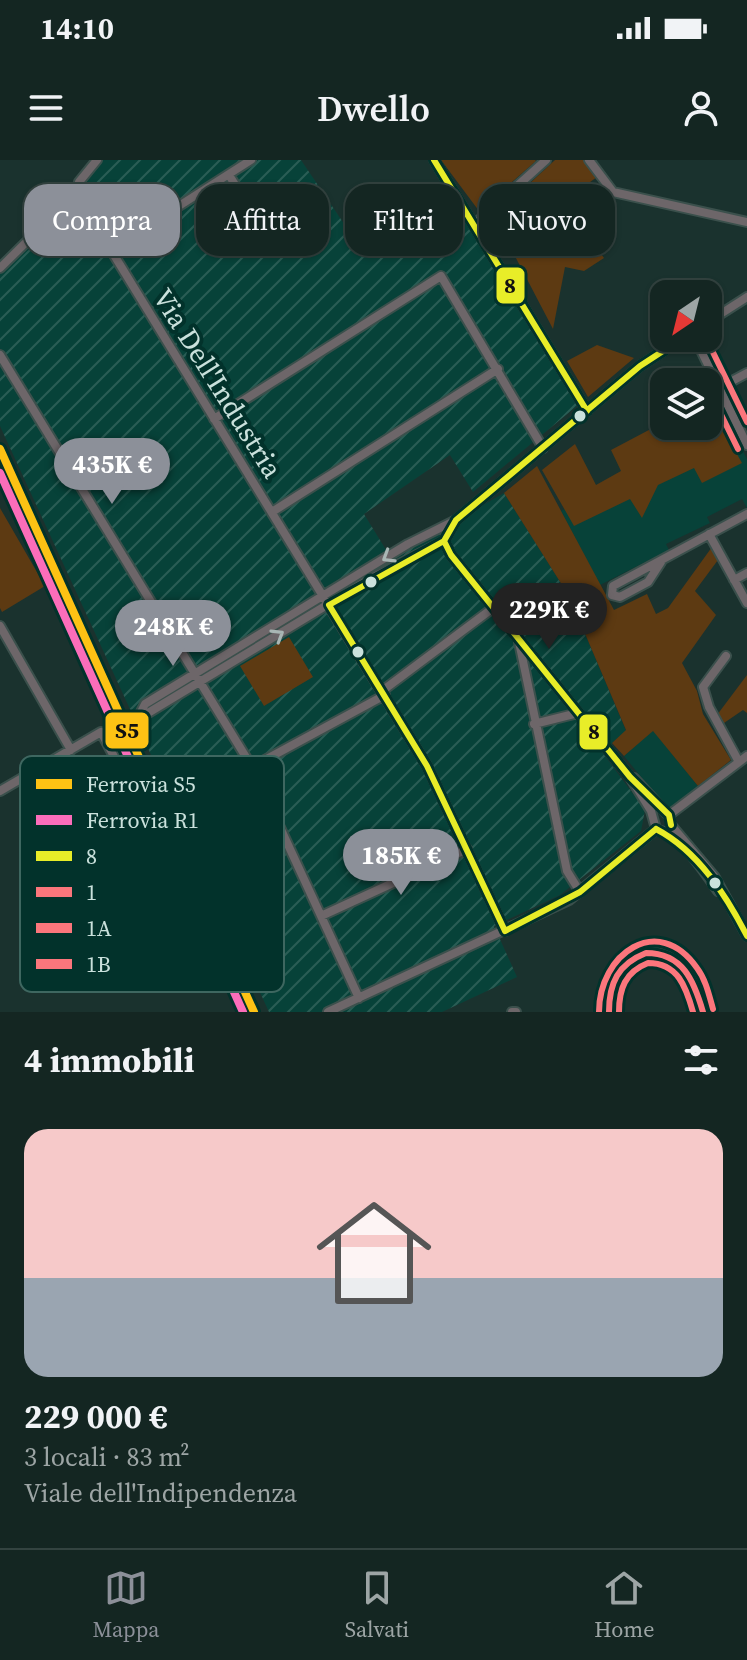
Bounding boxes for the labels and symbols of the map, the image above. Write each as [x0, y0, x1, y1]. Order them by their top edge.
line badge: 8 [495, 266, 526, 305]
text: 8 [504, 270, 516, 300]
north arrow [650, 280, 722, 352]
street label: Via Dell'Industria [144, 281, 292, 486]
unlabelled marker [572, 408, 588, 424]
pin: 435K € [47, 438, 177, 506]
one-way arrow [382, 547, 397, 562]
unlabelled marker [363, 574, 379, 590]
pin: 229K € [484, 583, 614, 651]
pin: 248K € [108, 600, 238, 668]
one-way arrow [269, 630, 284, 645]
unlabelled marker [350, 644, 366, 660]
line badge: S5 [104, 711, 150, 750]
line badge: 8 [578, 713, 609, 751]
text: S5 [115, 715, 139, 745]
text: 8 [588, 716, 600, 746]
legend [20, 756, 284, 992]
text: Ferrovia S5 [86, 769, 196, 799]
text: Ferrovia R1 [86, 805, 199, 835]
pin: 185K € [336, 829, 466, 897]
text: 8 [86, 841, 97, 871]
unlabelled marker [707, 875, 723, 891]
text: 1 [86, 877, 97, 907]
text: 1A [86, 913, 112, 943]
text: 1B [86, 949, 111, 979]

